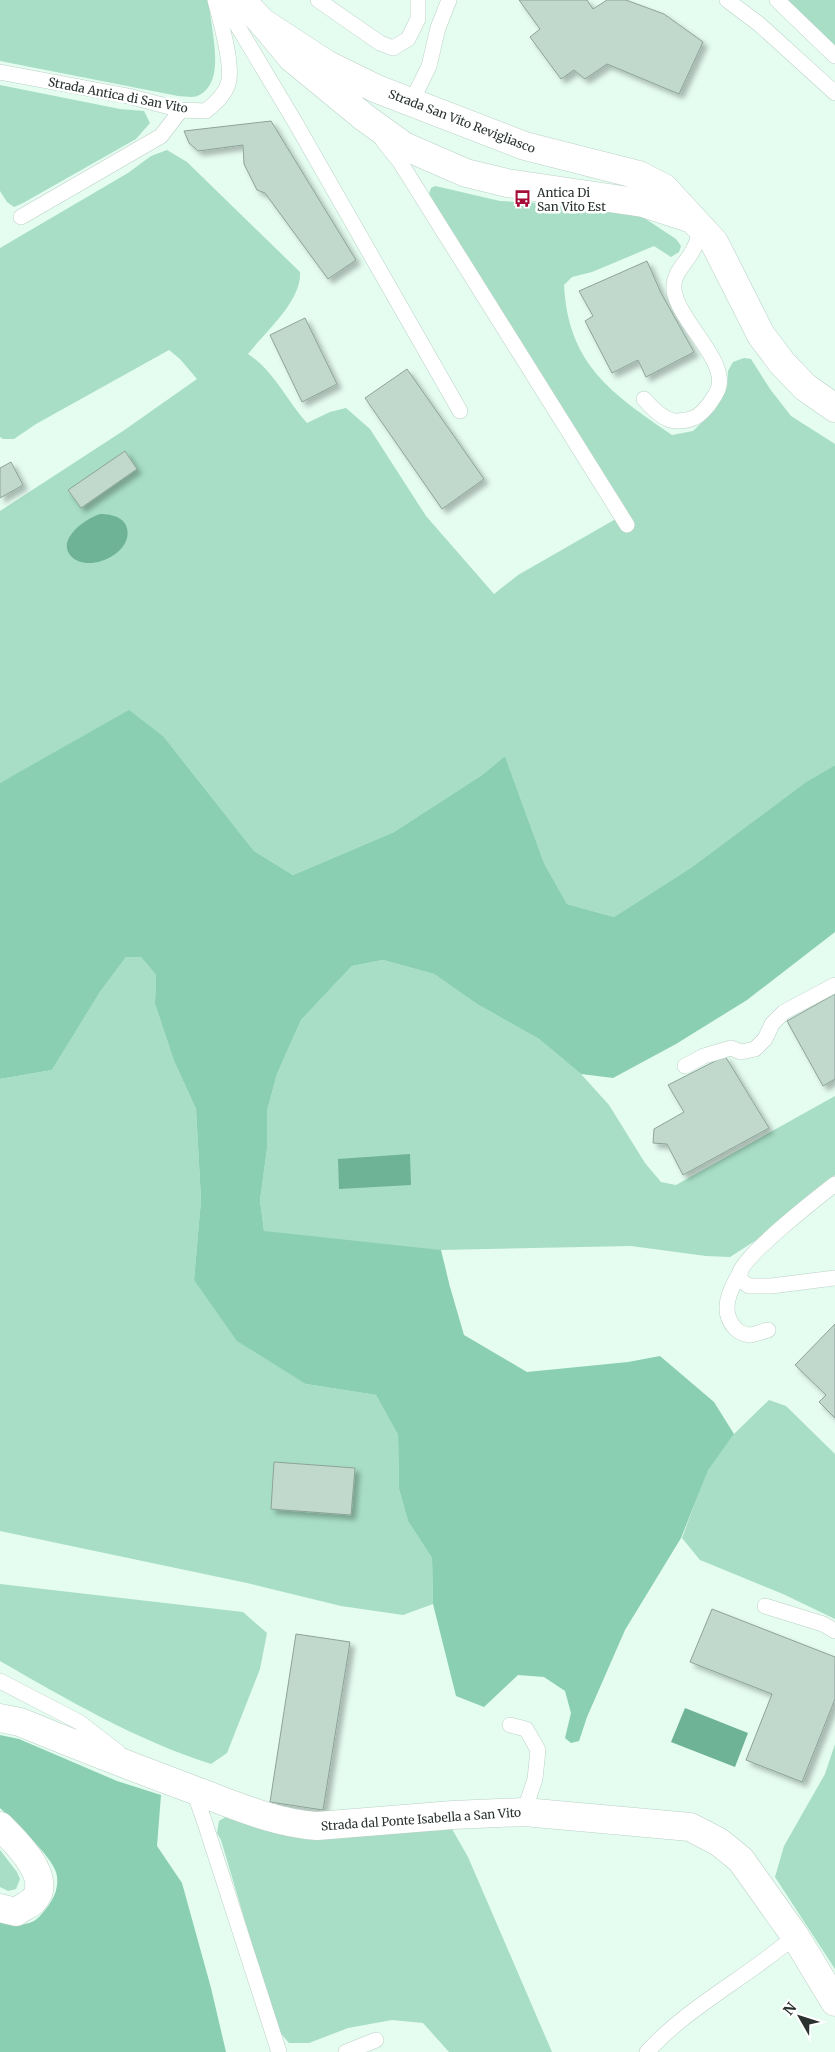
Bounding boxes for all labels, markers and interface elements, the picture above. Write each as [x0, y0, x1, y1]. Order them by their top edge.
street label: Strada Antica di San Vito [47, 74, 189, 116]
street label: Strada San Vito Revigliasco [387, 86, 537, 156]
place label: Antica Di San Vito Est [536, 185, 606, 214]
bus stop icon: Antica Di San Vito Est [513, 189, 533, 209]
street label: Strada dal Ponte Isabella a San Vito [320, 1805, 522, 1833]
north arrow [775, 1992, 825, 2042]
text: N [779, 1999, 800, 2019]

